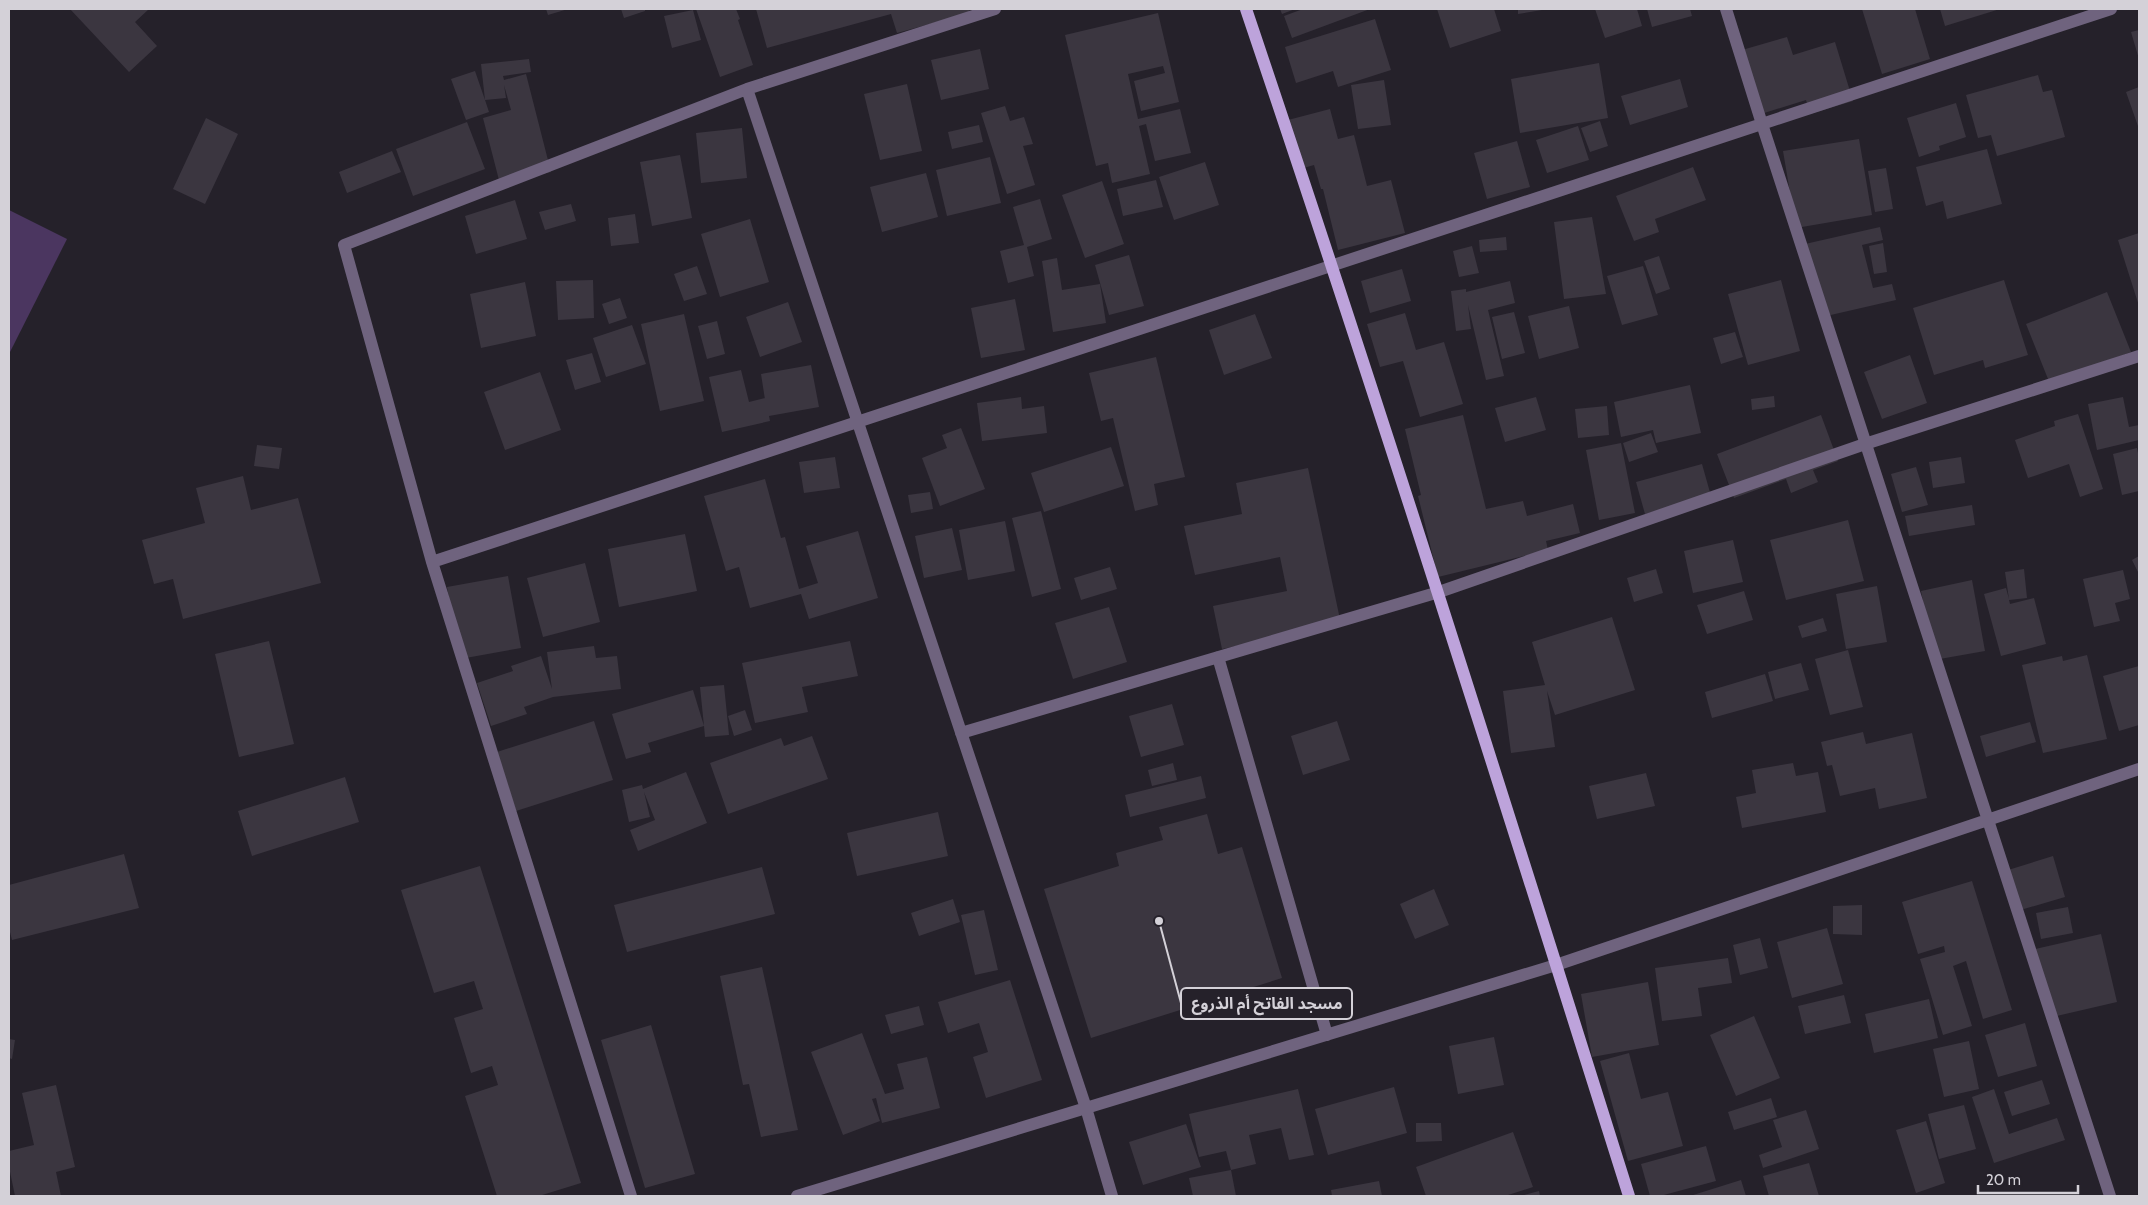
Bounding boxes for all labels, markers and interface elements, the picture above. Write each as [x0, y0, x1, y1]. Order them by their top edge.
callout: مسجد الفاتح أم الذروع [1181, 988, 1352, 1019]
text: مسجد الفاتح أم الذروع [1191, 994, 1343, 1016]
scale bar [1978, 1162, 2078, 1194]
text: 20 m [1986, 1171, 2021, 1189]

